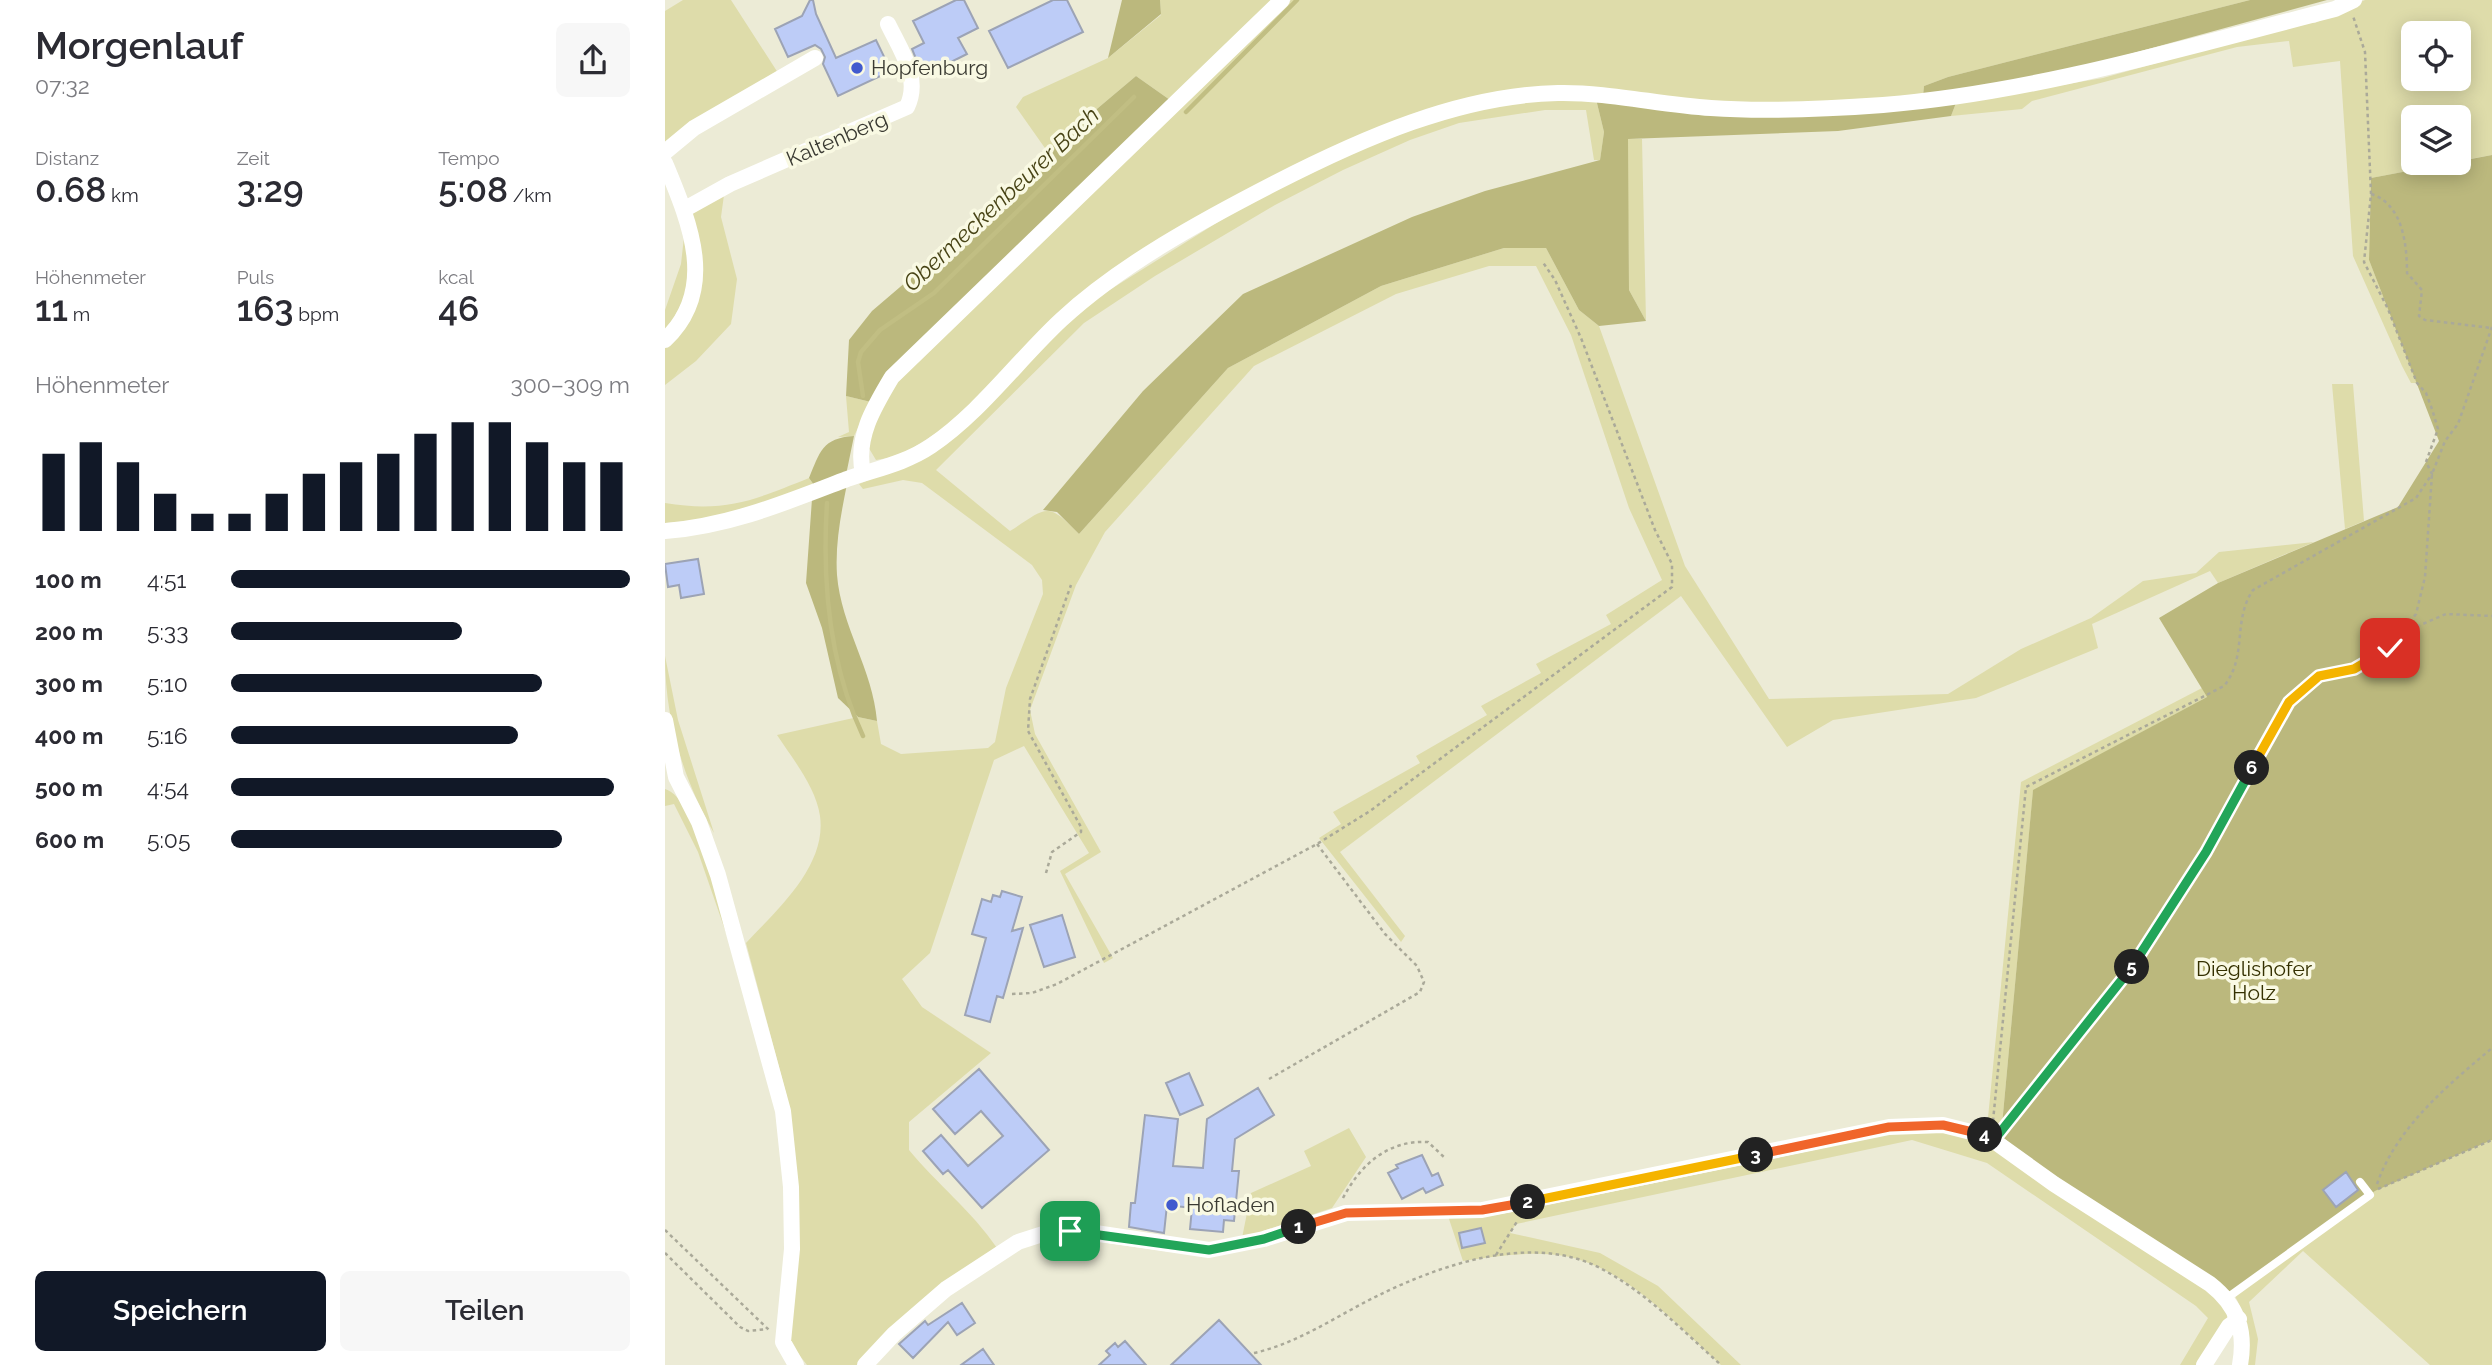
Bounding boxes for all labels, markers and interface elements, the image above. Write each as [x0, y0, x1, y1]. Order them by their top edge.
map controls [2401, 21, 2471, 175]
button: locate [2401, 21, 2471, 91]
text: Morgenlauf [35, 23, 243, 68]
button: share [556, 23, 630, 97]
place label: Hopfenburg [871, 55, 988, 80]
marker: Hopfenburg [849, 60, 865, 76]
text: 07:32 [35, 72, 90, 99]
water label: Obermeckenbeurer Bach [897, 101, 1104, 296]
button: layers [2401, 105, 2471, 175]
street label: Kaltenberg [782, 106, 891, 171]
text: Distanz [35, 147, 99, 169]
text: Zeit [237, 147, 270, 169]
text: Tempo [438, 147, 499, 169]
text: 0.68 [35, 169, 106, 210]
text: 3:29 [237, 169, 304, 210]
text: 5:08 [438, 169, 508, 210]
text: km [106, 184, 139, 206]
text: /km [508, 184, 552, 206]
text: Höhenmeter [35, 266, 146, 288]
text: Puls [237, 266, 274, 288]
text: kcal [438, 266, 474, 288]
text: 11 [35, 288, 68, 329]
text: 163 [237, 288, 294, 329]
text: 46 [438, 288, 479, 329]
text: m [68, 303, 90, 325]
text: bpm [294, 303, 339, 325]
text: Höhenmeter [35, 371, 169, 398]
text: 300–309 m [510, 371, 630, 398]
text: 100 m [35, 566, 102, 593]
text: 4:51 [147, 566, 186, 593]
text: 200 m [35, 618, 103, 645]
text: 5:33 [147, 618, 188, 645]
pin [2360, 618, 2420, 678]
icon: check [2371, 629, 2409, 667]
text: 300 m [35, 670, 103, 697]
text: 5:10 [147, 670, 188, 697]
text: 400 m [35, 722, 103, 749]
text: 5:16 [147, 722, 188, 749]
pin: 6 [2235, 750, 2269, 786]
text: 6 [2246, 756, 2257, 778]
text: 500 m [35, 774, 103, 801]
text: 4:54 [147, 774, 189, 801]
text: 600 m [35, 826, 104, 853]
text: 5:05 [147, 826, 190, 853]
pin: 5 [2115, 950, 2149, 984]
text: 5 [2126, 955, 2137, 977]
park label: Dieglishofer Holz [2196, 956, 2313, 1005]
pin: 4 [1967, 1118, 2003, 1152]
text: 4 [1979, 1123, 1990, 1145]
pin: 3 [1739, 1138, 1773, 1172]
text: 3 [1750, 1143, 1761, 1165]
pin: 2 [1511, 1184, 1545, 1220]
text: 2 [1522, 1190, 1533, 1212]
place label: Hofladen [1186, 1192, 1275, 1217]
marker: Hofladen [1164, 1197, 1180, 1213]
pin [1040, 1201, 1100, 1261]
pin: 1 [1281, 1210, 1317, 1244]
icon: arrive [1051, 1212, 1089, 1250]
text: 1 [1294, 1215, 1303, 1237]
button: Speichern [35, 1271, 326, 1351]
button: Teilen [340, 1271, 630, 1351]

